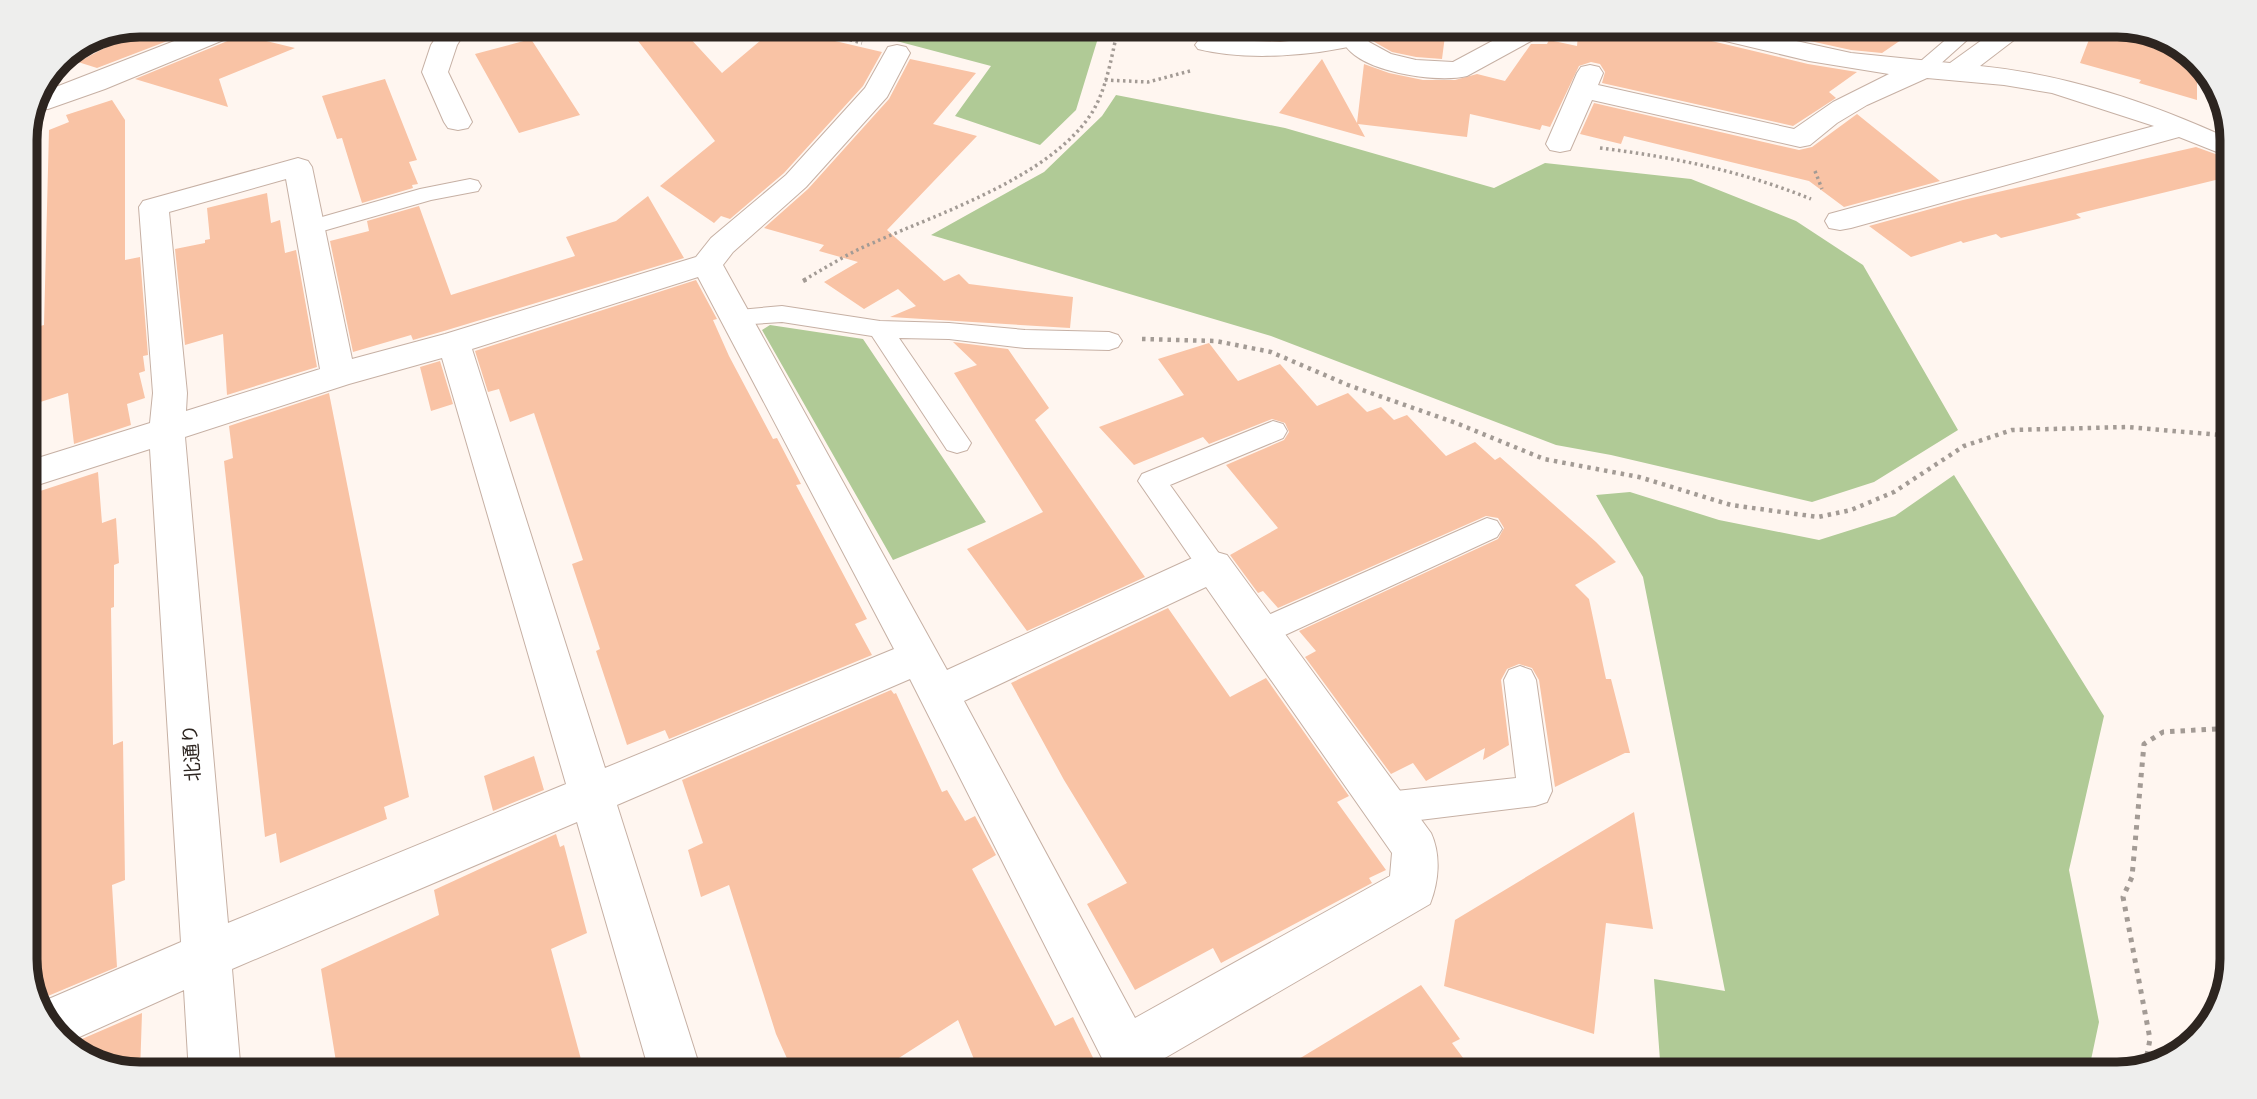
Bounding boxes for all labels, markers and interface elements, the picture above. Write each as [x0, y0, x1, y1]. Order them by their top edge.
street label: 北通り [178, 724, 205, 782]

